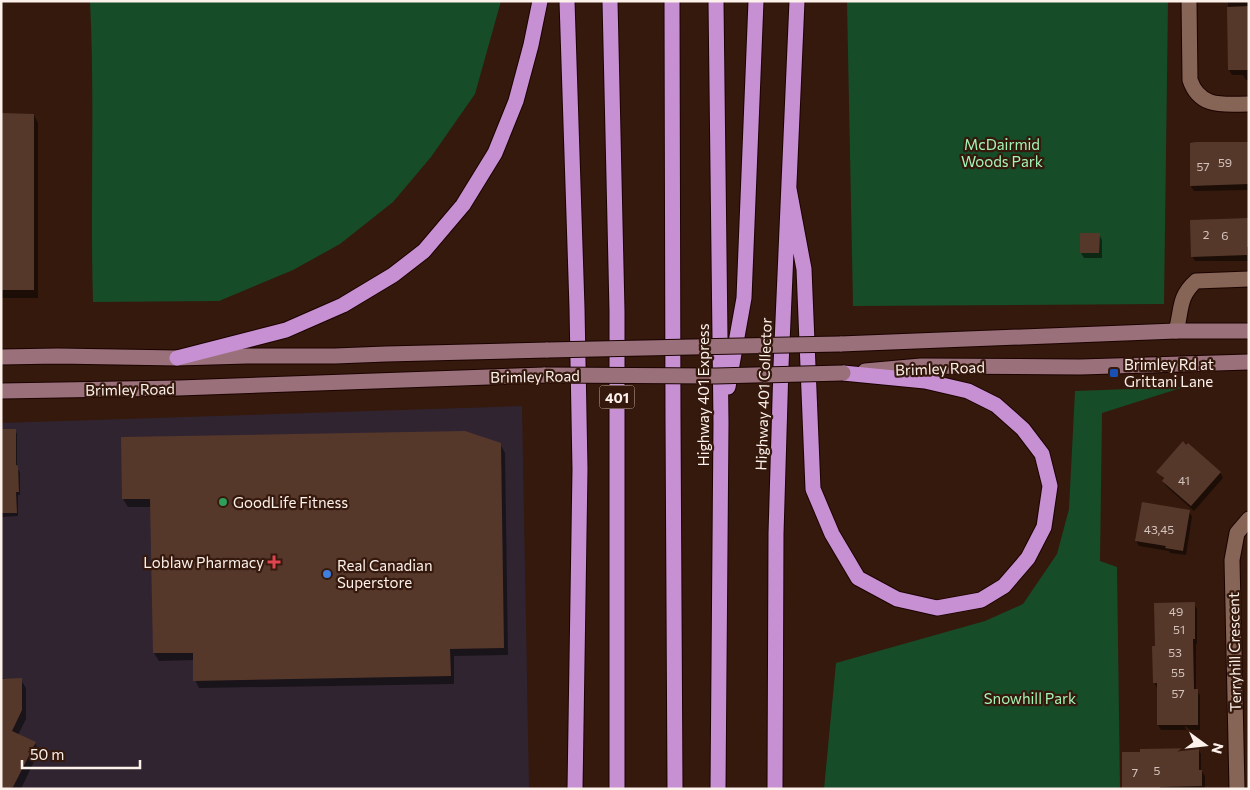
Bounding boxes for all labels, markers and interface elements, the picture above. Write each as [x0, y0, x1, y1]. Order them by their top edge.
park label: McDairmid Woods Park [961, 135, 1043, 170]
house number: 59 [1218, 155, 1232, 169]
house number: 57 [1196, 159, 1210, 173]
house number: 2 [1203, 227, 1210, 241]
house number: 6 [1221, 228, 1229, 242]
street label: Highway 401 Collector [751, 317, 775, 471]
street label: Highway 401 Express [694, 323, 712, 466]
place label: Brimley Rd at Grittani Lane [1124, 355, 1214, 390]
street label: Brimley Road [895, 357, 985, 379]
street label: Brimley Road [490, 366, 580, 386]
marker: Brimley Rd at Grittani Lane [1108, 367, 1120, 379]
street label: Brimley Road [85, 379, 175, 399]
road number: 401 [600, 386, 634, 408]
house number: 41 [1178, 473, 1190, 487]
place label: GoodLife Fitness [233, 493, 348, 511]
marker: GoodLife Fitness [217, 496, 229, 508]
house number: 43,45 [1144, 522, 1174, 536]
place label: Loblaw Pharmacy [143, 553, 264, 571]
marker: Loblaw Pharmacy [268, 556, 280, 568]
place label: Real Canadian Superstore [337, 556, 433, 591]
marker: Real Canadian Superstore [321, 568, 333, 580]
street label: Terryhill Crescent [1224, 592, 1244, 712]
house number: 49 [1169, 604, 1183, 618]
house number: 51 [1173, 622, 1185, 636]
house number: 53 [1168, 645, 1182, 659]
house number: 55 [1171, 665, 1185, 679]
house number: 57 [1171, 686, 1185, 700]
park label: Snowhill Park [984, 689, 1076, 707]
north arrow [1180, 720, 1230, 770]
scale bar [22, 738, 140, 770]
text: N [1208, 741, 1228, 756]
text: 50 m [30, 745, 64, 763]
house number: 5 [1154, 763, 1161, 777]
house number: 7 [1132, 765, 1138, 779]

